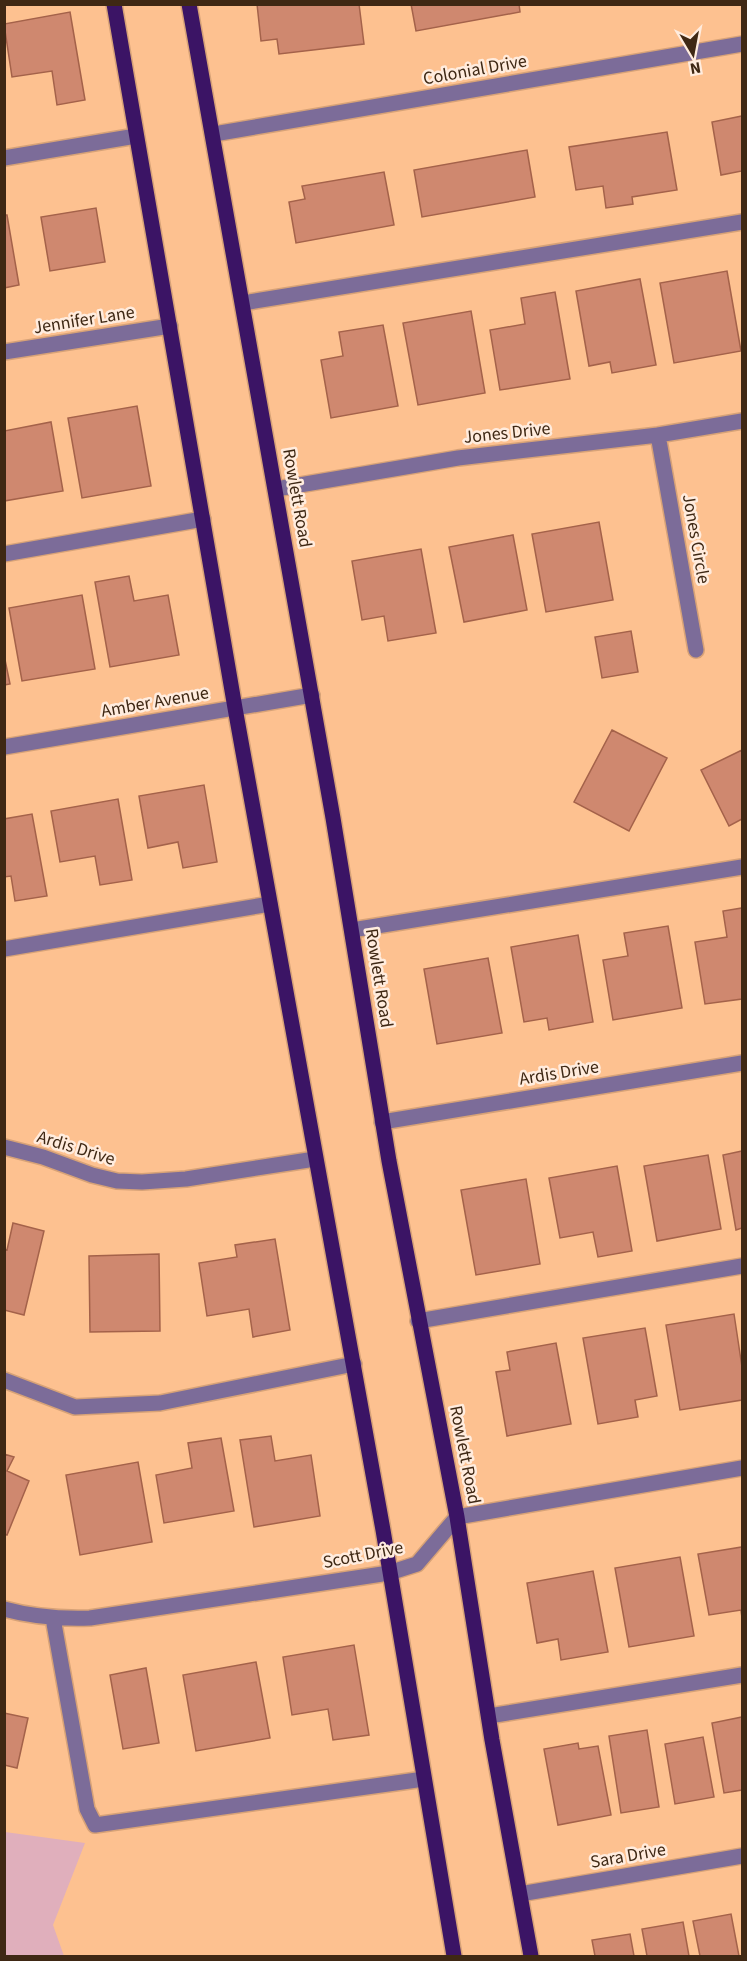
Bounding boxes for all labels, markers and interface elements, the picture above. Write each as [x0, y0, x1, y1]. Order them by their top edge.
north arrow [663, 24, 723, 84]
street label: Colonial Drive [421, 49, 529, 91]
text: N [688, 56, 703, 80]
street label: Jennifer Lane [32, 300, 136, 340]
street label: Jones Drive [462, 416, 552, 450]
street label: Rowlett Road [276, 447, 318, 549]
street label: Jones Circle [676, 492, 716, 586]
street label: Amber Avenue [99, 680, 211, 724]
street label: Rowlett Road [359, 927, 399, 1029]
street label: Ardis Drive [517, 1054, 601, 1092]
street label: Ardis Drive [34, 1124, 118, 1172]
street label: Rowlett Road [443, 1403, 487, 1507]
street label: Scott Drive [321, 1535, 405, 1575]
street label: Sara Drive [588, 1837, 668, 1875]

